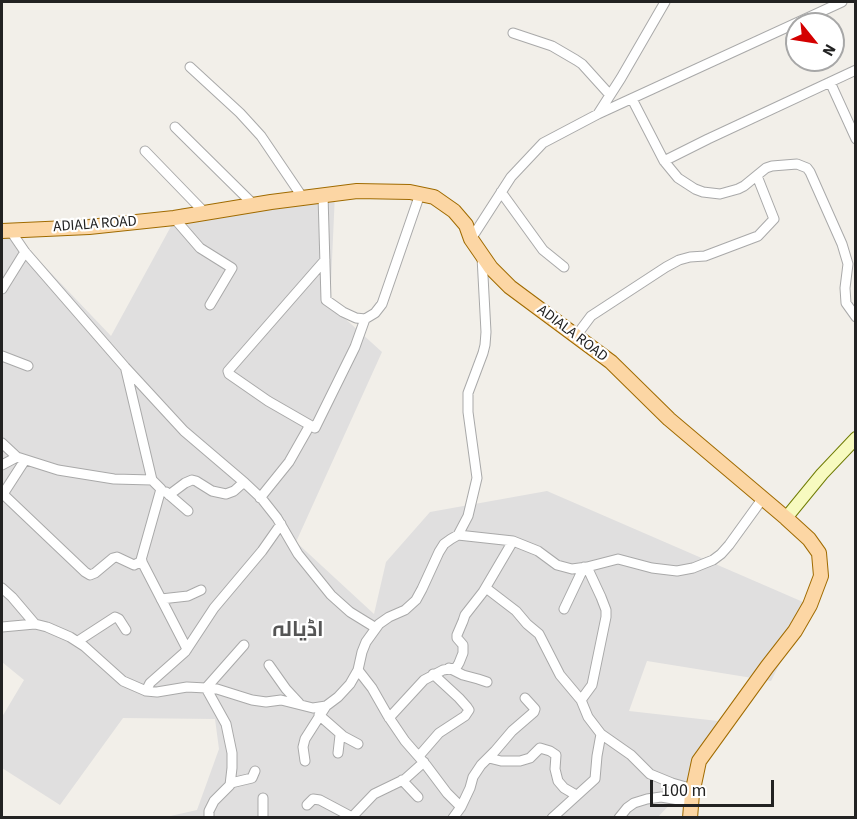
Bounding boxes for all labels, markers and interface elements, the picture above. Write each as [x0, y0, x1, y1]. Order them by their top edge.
north arrow [785, 12, 845, 72]
text: N [817, 40, 841, 60]
street label: ADIALA ROAD [53, 213, 137, 237]
street label: ADIALA ROAD [533, 302, 611, 366]
district label: اڈیالہ [272, 618, 324, 644]
scale bar [653, 768, 778, 806]
text: 100 m [661, 778, 706, 803]

